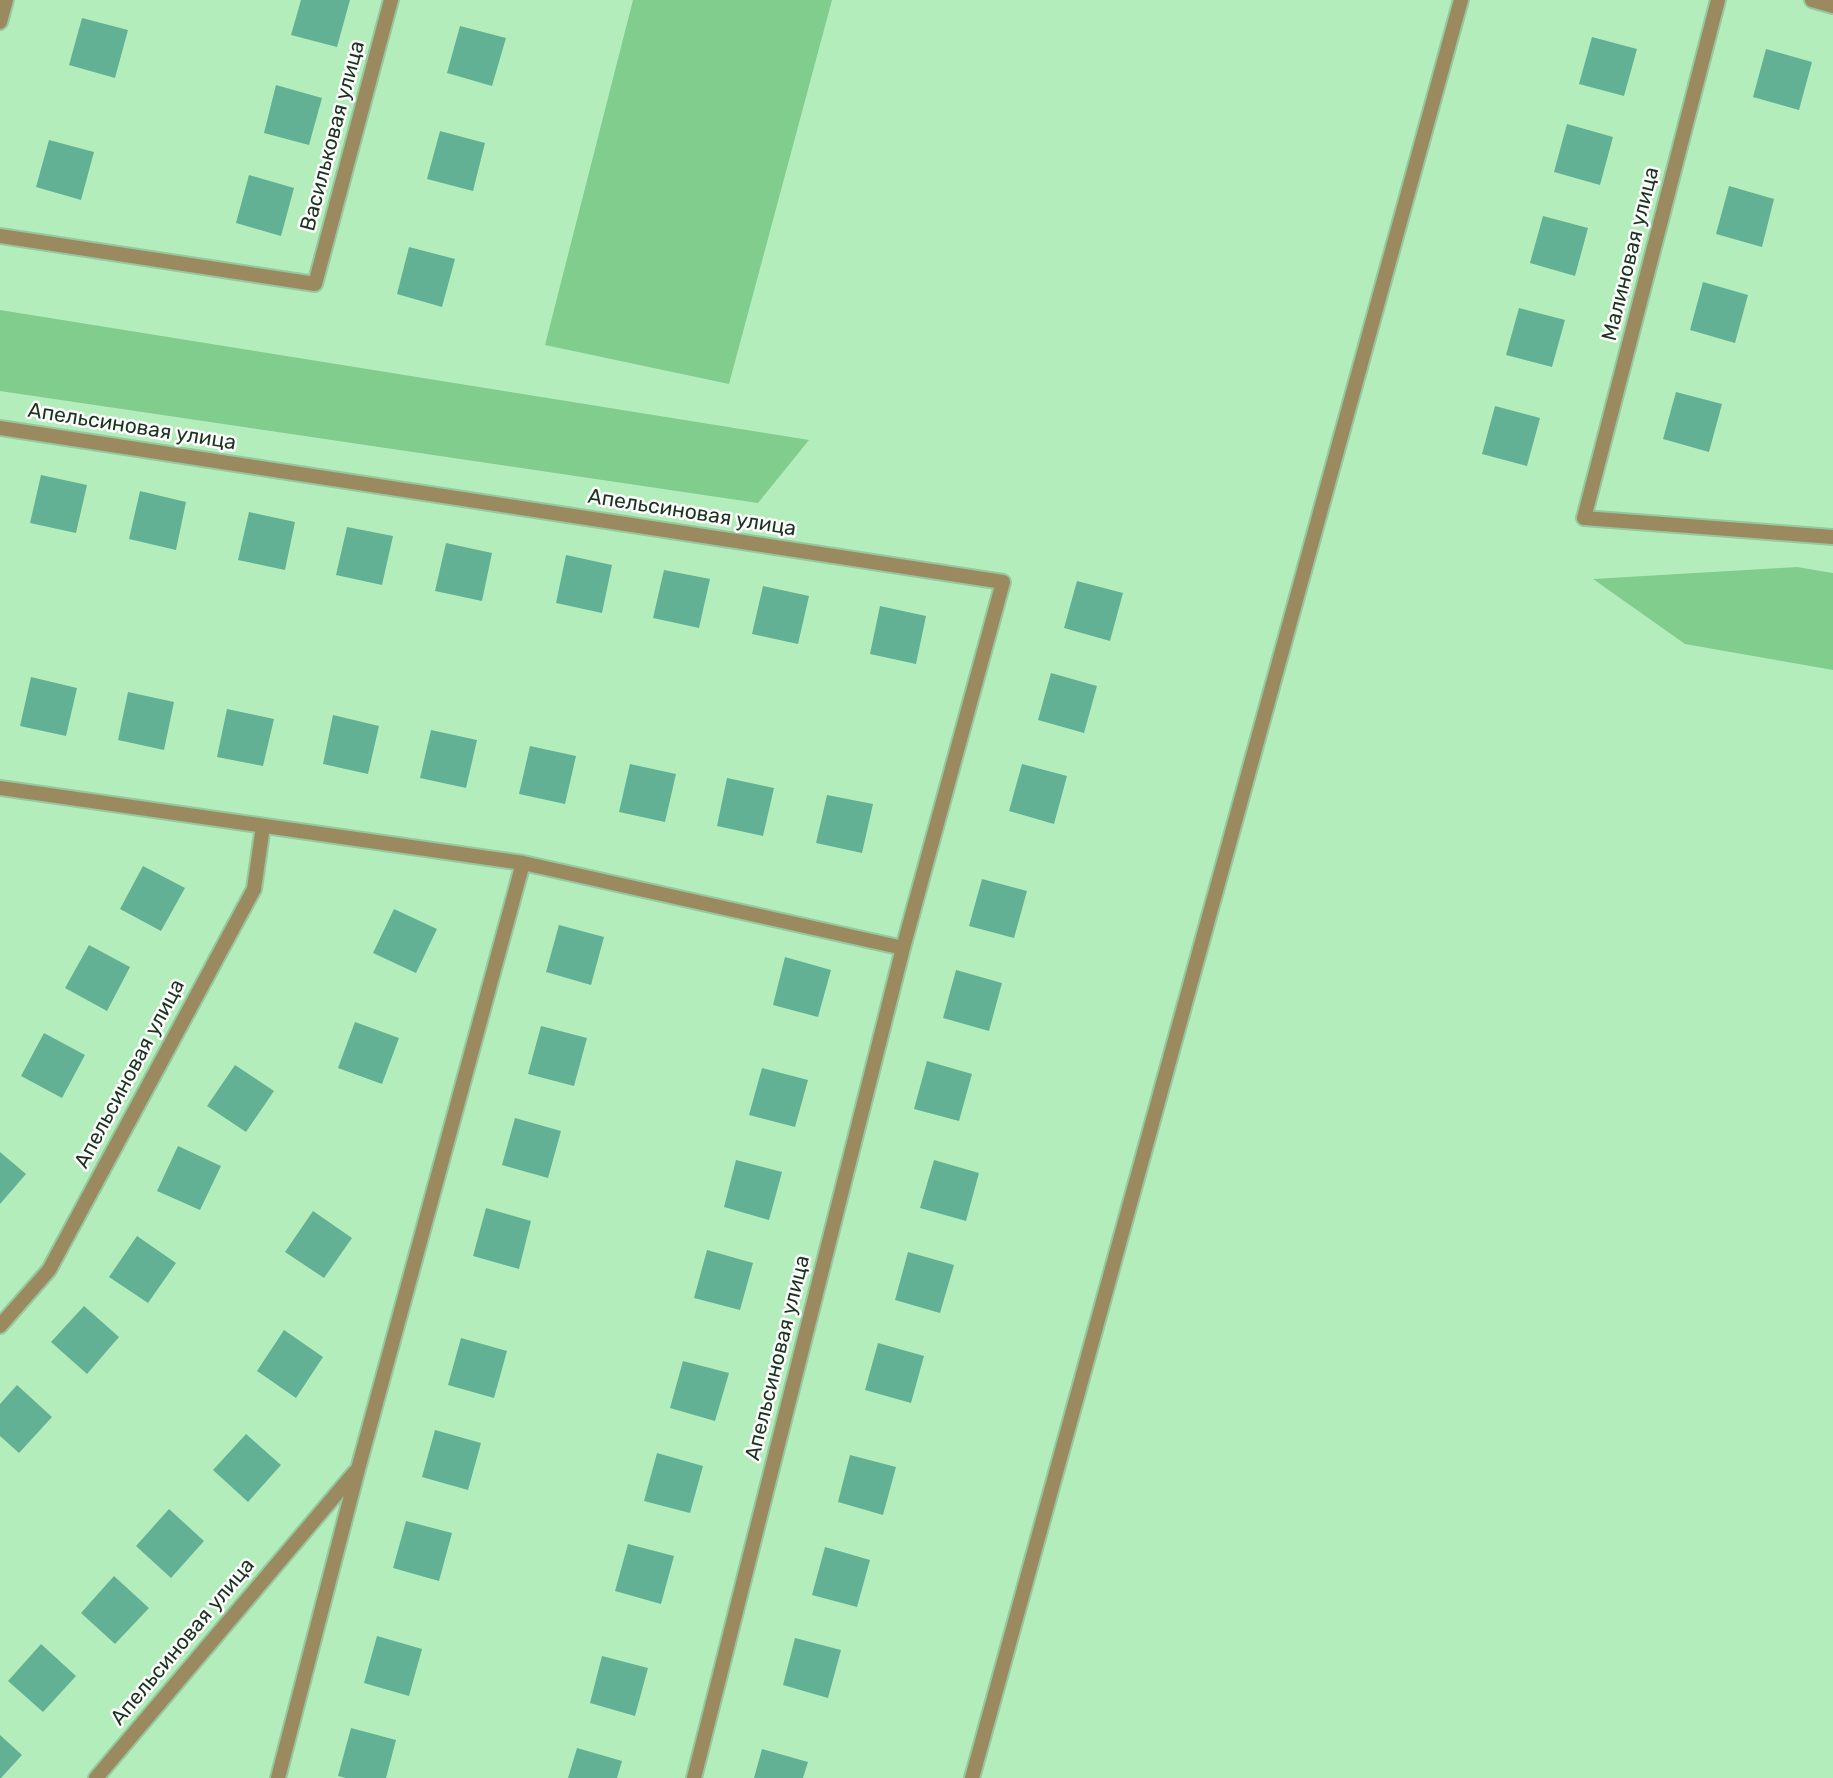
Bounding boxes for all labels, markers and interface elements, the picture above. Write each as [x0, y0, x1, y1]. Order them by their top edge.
street label: Васильковая улица [295, 38, 371, 234]
street label: Малиновая улица [1597, 164, 1665, 344]
street label: Апельсиновая улица [26, 398, 238, 456]
street label: Апельсиновая улица [586, 484, 798, 542]
street label: Апельсиновая улица [69, 975, 191, 1173]
street label: Апельсиновая улица [740, 1253, 816, 1463]
street label: Апельсиновая улица [106, 1553, 260, 1731]

